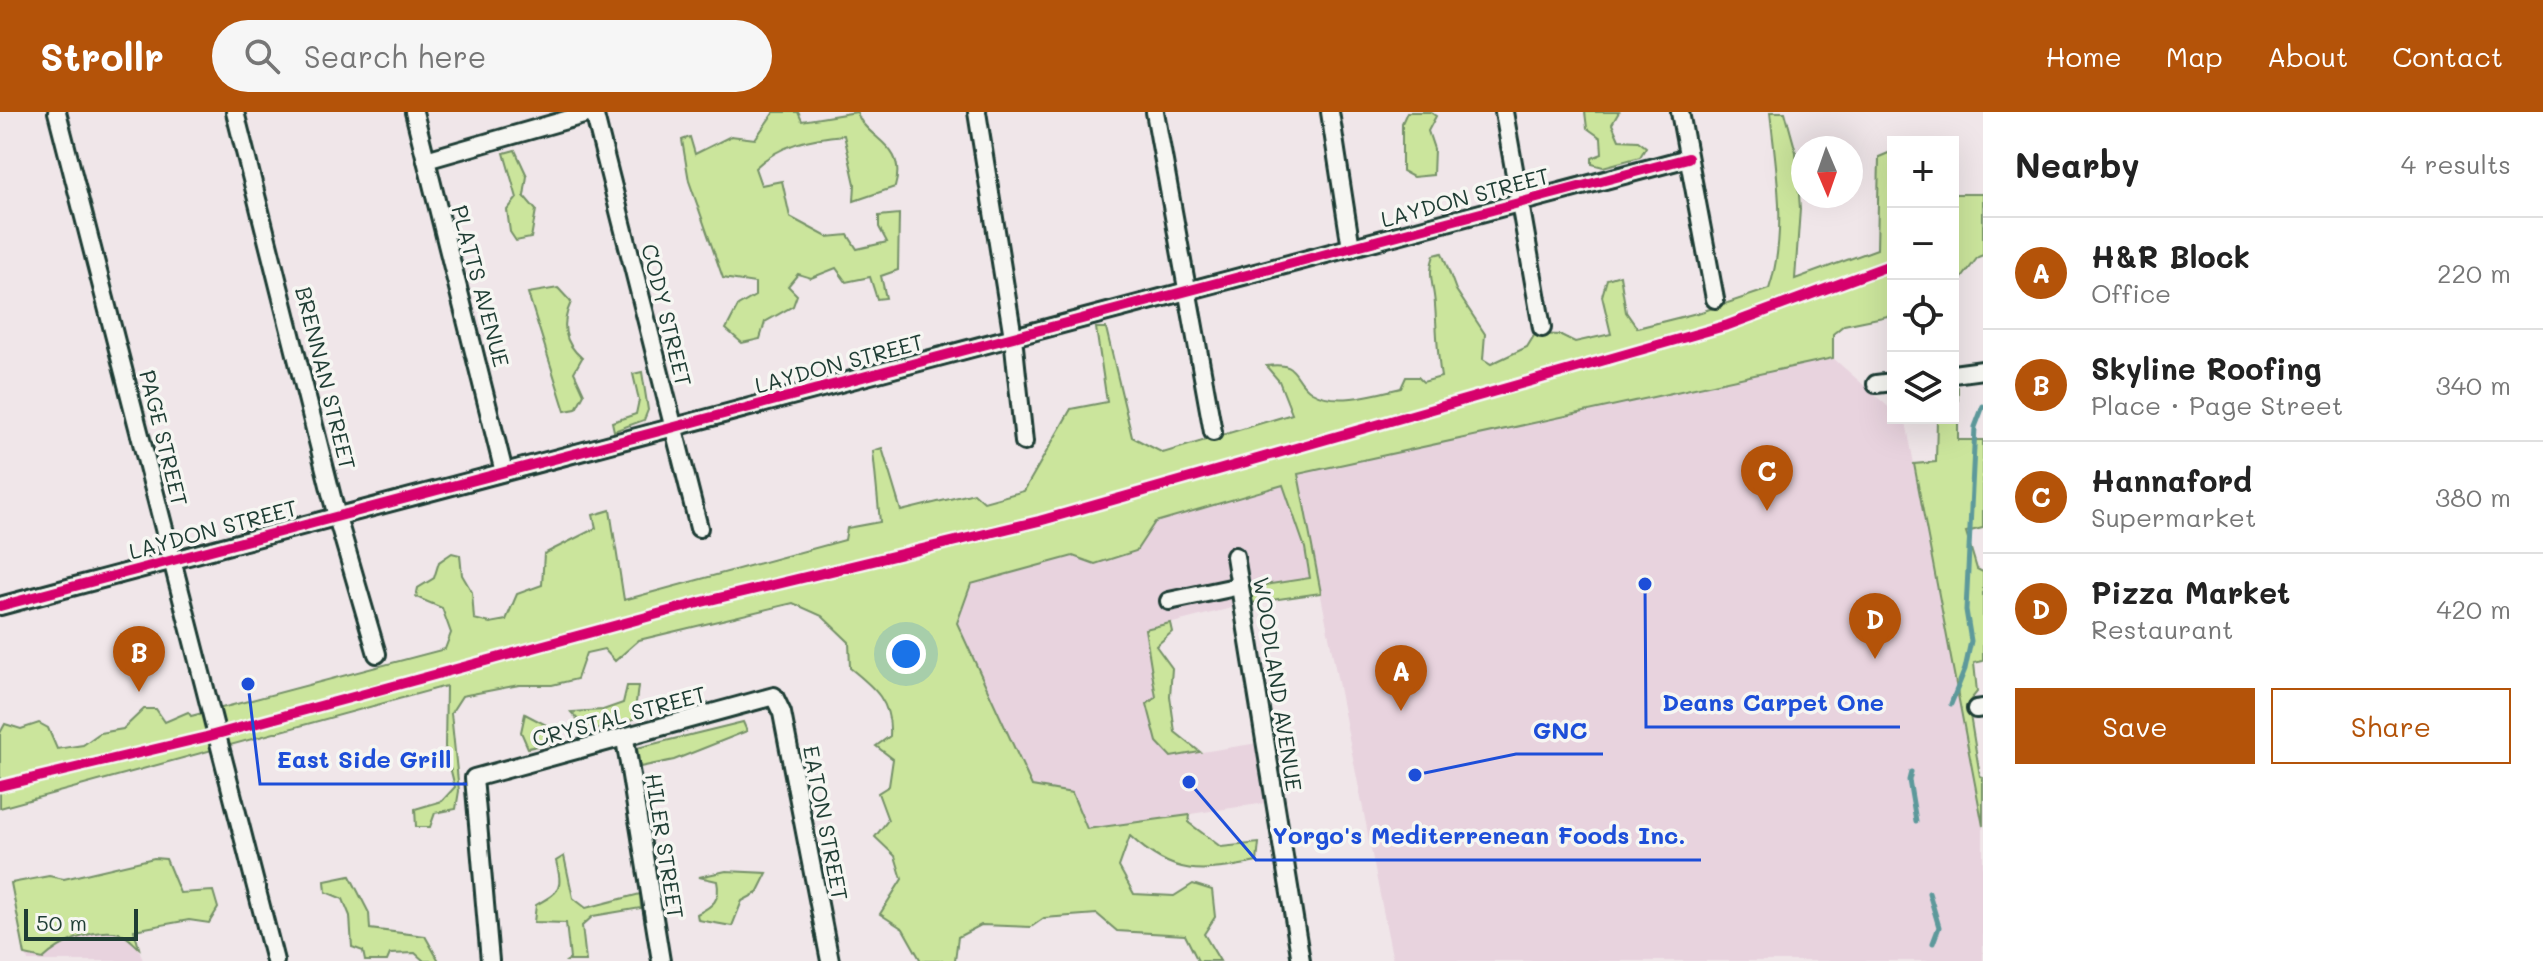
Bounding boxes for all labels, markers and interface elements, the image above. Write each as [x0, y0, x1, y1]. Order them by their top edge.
search box [212, 20, 772, 92]
text: Strollr [40, 31, 164, 81]
icon: search [240, 34, 284, 78]
text: Search here [304, 36, 486, 76]
text: Home [2046, 38, 2122, 74]
text: Map [2166, 38, 2223, 74]
text: About [2267, 38, 2348, 74]
text: Contact [2392, 38, 2503, 74]
north arrow [1791, 136, 1863, 208]
map controls [1887, 136, 1959, 424]
button: + [1887, 136, 1959, 208]
text: Nearby [2015, 142, 2140, 187]
text: 4 results [2401, 147, 2511, 181]
street label: LAYDON STREET [1378, 161, 1552, 233]
street label: PLATTS AVENUE [445, 202, 517, 370]
button: − [1887, 208, 1959, 280]
text: H&R Block [2091, 236, 2250, 276]
street label: CODY STREET [635, 241, 699, 389]
text: A [2032, 256, 2050, 290]
text: 220 m [2437, 256, 2511, 290]
text: Office [2091, 276, 2171, 310]
button: locate [1887, 280, 1959, 352]
street label: BRENNAN STREET [289, 283, 363, 473]
street label: LAYDON STREET [752, 327, 926, 399]
text: Skyline Roofing [2091, 348, 2322, 388]
button: layers [1887, 352, 1959, 424]
street label: PAGE STREET [133, 367, 195, 509]
text: B [2032, 368, 2050, 402]
text: 340 m [2435, 368, 2511, 402]
text: Place · Page Street [2091, 388, 2343, 422]
pin: C [1741, 445, 1793, 511]
text: Hannaford [2091, 460, 2252, 500]
text: C [2031, 480, 2051, 514]
text: 380 m [2435, 480, 2511, 514]
street label: LAYDON STREET [126, 493, 300, 565]
text: Supermarket [2091, 500, 2256, 534]
text: Pizza Market [2091, 572, 2290, 612]
street label: WOODLAND AVENUE [1247, 575, 1309, 793]
text: D [2032, 592, 2050, 626]
text: 420 m [2436, 592, 2511, 626]
pin: D [1849, 593, 1901, 659]
text: Restaurant [2091, 612, 2233, 646]
pin: B [113, 626, 165, 692]
your location [886, 634, 926, 674]
pin: A [1375, 645, 1427, 711]
street label: CRYSTAL STREET [529, 679, 709, 753]
callout: Deans Carpet One [1646, 679, 1900, 727]
text: Deans Carpet One [1662, 686, 1884, 717]
button: Save [2015, 688, 2255, 764]
button: Share [2271, 688, 2511, 764]
callout: GNC [1516, 706, 1603, 754]
text: GNC [1533, 714, 1587, 745]
callout: East Side Grill [260, 736, 467, 784]
text: East Side Grill [277, 743, 451, 774]
street label: EATON STREET [797, 743, 855, 903]
street label: HILER STREET [639, 771, 691, 921]
callout: Yorgo's Mediterrenean Foods Inc. [1256, 812, 1701, 860]
text: Yorgo's Mediterrenean Foods Inc. [1272, 819, 1686, 850]
scale bar [24, 905, 138, 941]
text: 50 m [36, 908, 87, 937]

